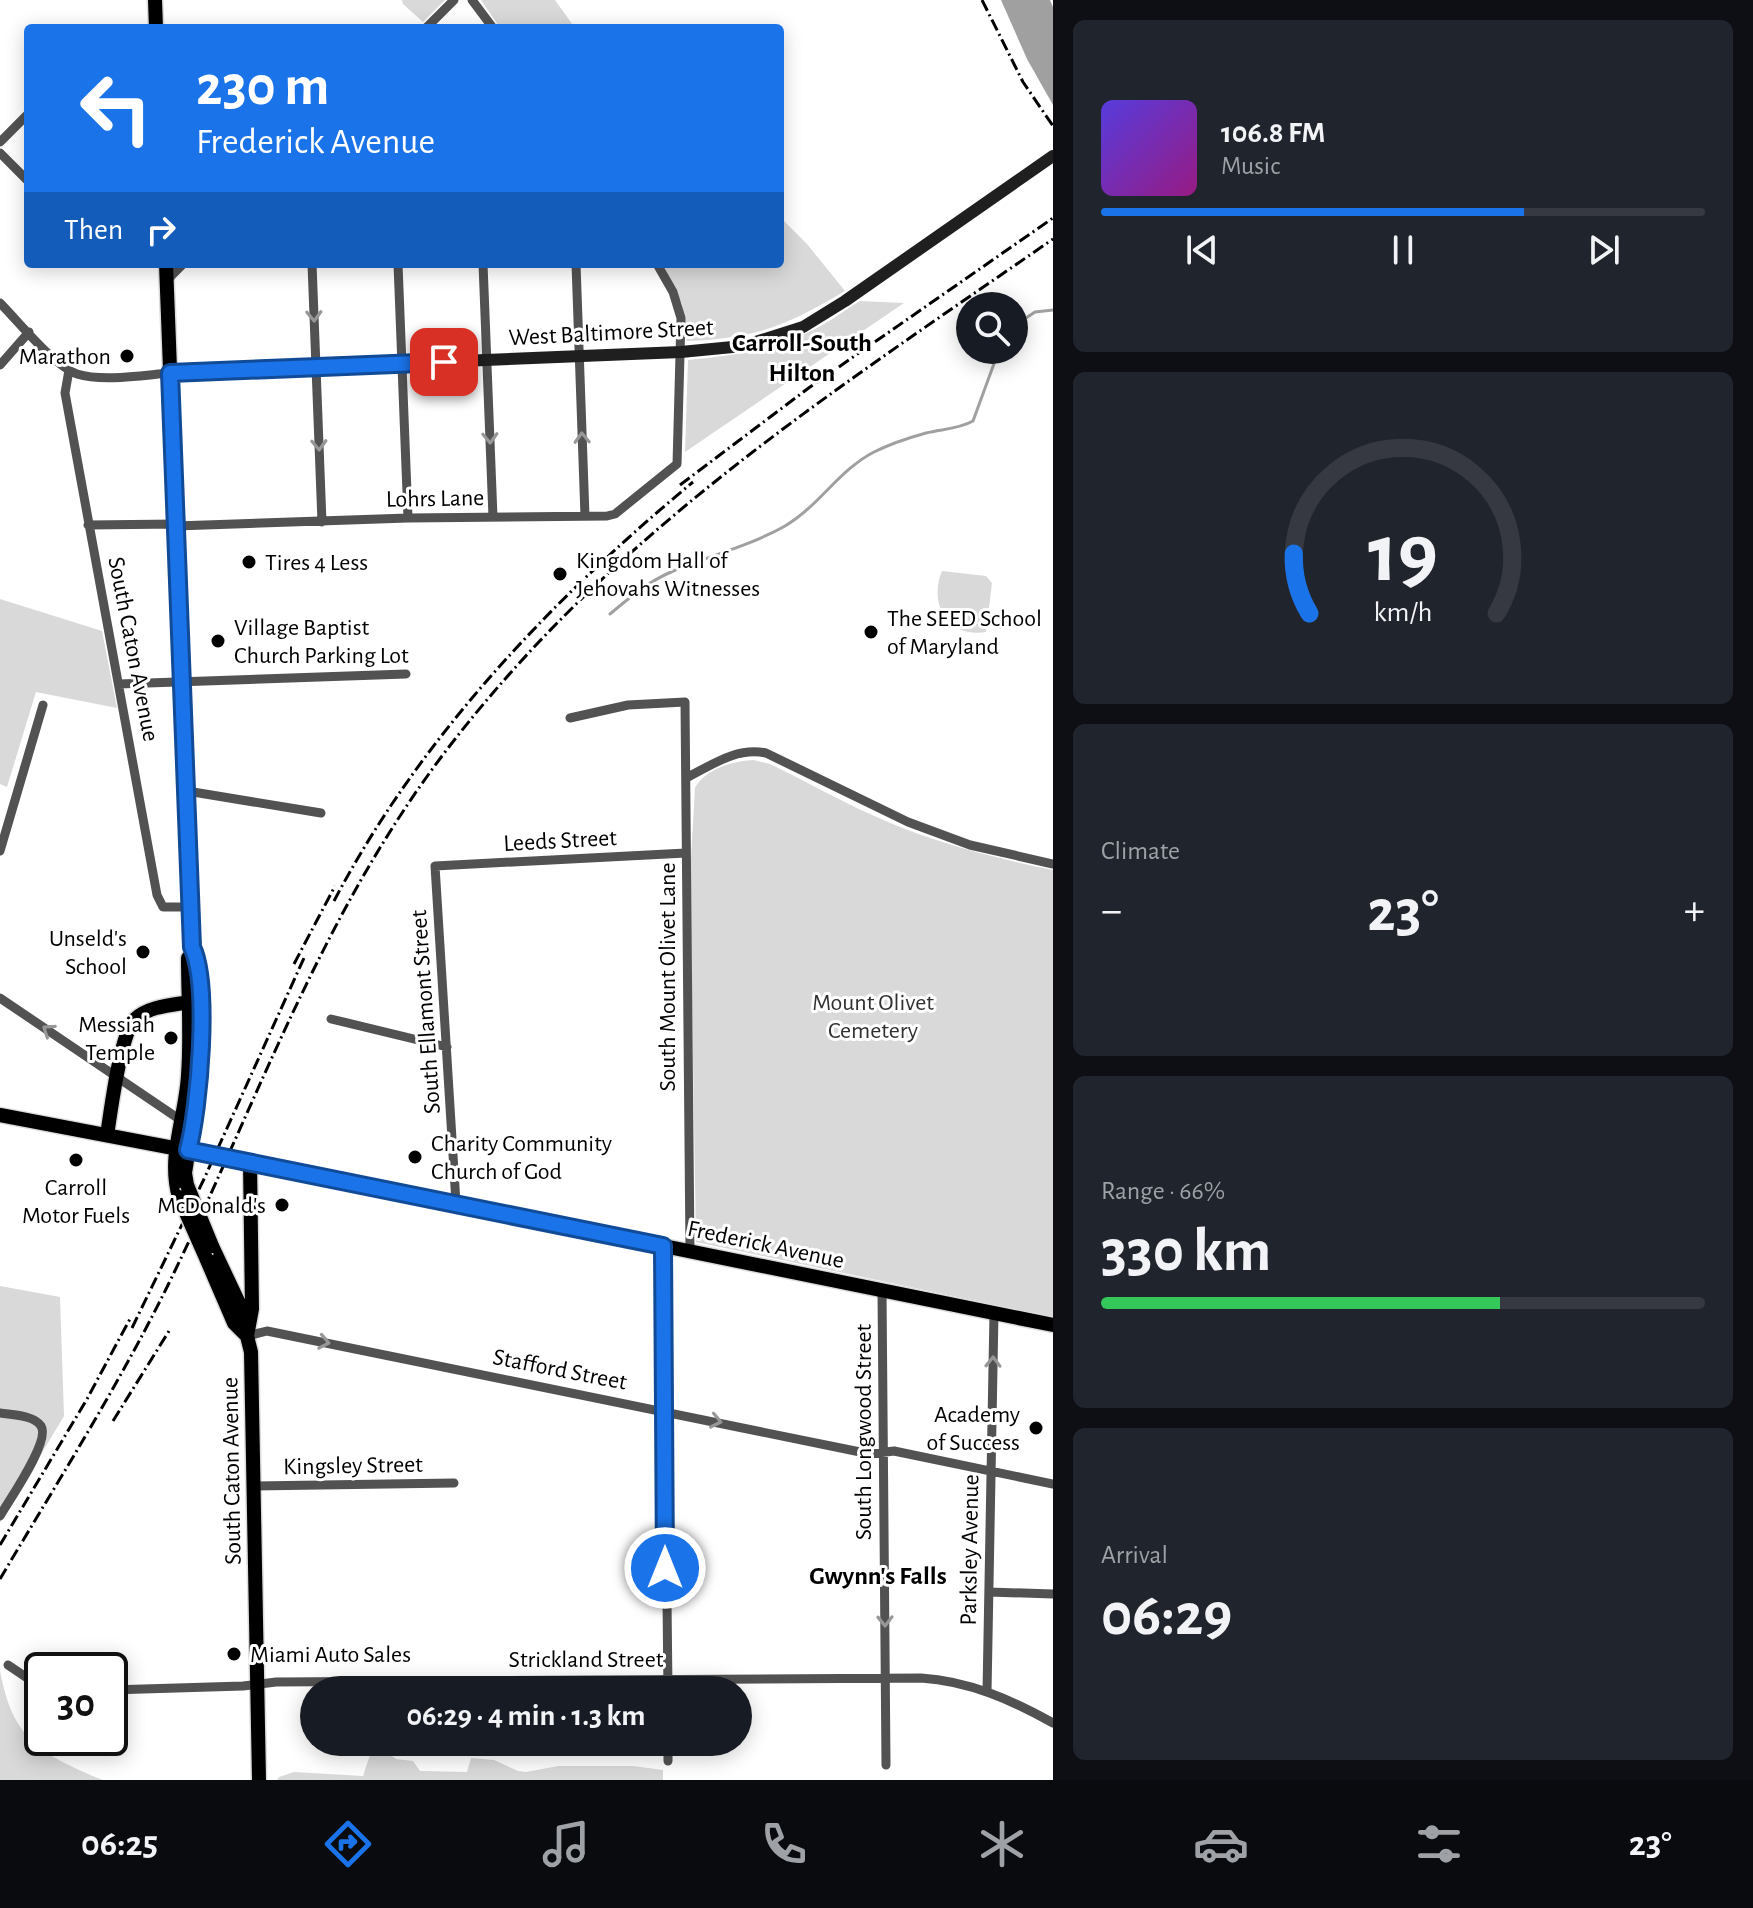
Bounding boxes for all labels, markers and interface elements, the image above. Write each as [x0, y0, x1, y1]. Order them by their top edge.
icon: left [64, 56, 168, 160]
text: 230 m [196, 59, 329, 115]
text: 106.8 FM [1221, 118, 1325, 148]
text: Frederick Avenue [196, 124, 435, 160]
text: Music [1221, 153, 1280, 179]
icon: right [139, 208, 183, 252]
text: Then [64, 215, 123, 245]
icon: previous [1180, 228, 1224, 272]
icon: pause [1381, 228, 1425, 272]
icon: next [1582, 228, 1626, 272]
map controls [956, 292, 1028, 364]
button: search [956, 292, 1028, 364]
one-way arrow [306, 310, 323, 323]
street label: West Baltimore Street [508, 316, 715, 350]
pin [410, 328, 478, 396]
district label: Carroll-South Hilton [732, 330, 872, 386]
icon: arrive [422, 340, 466, 384]
place label: Marathon [19, 345, 111, 369]
marker: Marathon [118, 347, 136, 365]
one-way arrow [574, 431, 591, 444]
one-way arrow [481, 432, 498, 445]
one-way arrow [311, 439, 328, 452]
street label: Lohrs Lane [386, 486, 484, 512]
text: 19 [1368, 513, 1438, 597]
place label: Kingdom Hall of Jehovahs Witnesses [576, 549, 760, 601]
place label: Tires 4 Less [265, 551, 368, 575]
marker: Tires 4 Less [240, 553, 258, 571]
street label: South Caton Avenue [103, 555, 163, 744]
marker: Kingdom Hall of Jehovahs Witnesses [551, 565, 569, 583]
text: km/h [1374, 598, 1432, 627]
place label: The SEED School of Maryland [887, 607, 1042, 659]
place label: Village Baptist Church Parking Lot [234, 616, 409, 668]
marker: The SEED School of Maryland [862, 623, 880, 641]
marker: Village Baptist Church Parking Lot [209, 632, 227, 650]
street label: Leeds Street [503, 826, 618, 856]
text: Climate [1101, 838, 1180, 864]
street label: South Mount Olivet Lane [656, 863, 680, 1091]
text: 23° [1367, 882, 1439, 942]
text: − [1101, 889, 1122, 933]
text: + [1684, 889, 1705, 933]
street label: South Ellamont Street [407, 909, 445, 1115]
place label: Unseld's School [49, 927, 127, 979]
marker: Unseld's School [134, 943, 152, 961]
park label: Mount Olivet Cemetery [812, 991, 934, 1043]
place label: Messiah Temple [78, 1013, 155, 1065]
one-way arrow [42, 1025, 57, 1040]
marker: Messiah Temple [162, 1029, 180, 1047]
place label: Charity Community Church of God [431, 1132, 612, 1184]
marker: Charity Community Church of God [406, 1148, 424, 1166]
marker: Carroll Motor Fuels [67, 1151, 85, 1169]
place label: Carroll Motor Fuels [22, 1176, 130, 1228]
text: Range · 66% [1101, 1178, 1225, 1204]
place label: McDonald's [157, 1194, 266, 1218]
marker: McDonald's [273, 1196, 291, 1214]
street label: Frederick Avenue [685, 1217, 846, 1273]
text: 330 km [1101, 1222, 1271, 1282]
street label: South Longwood Street [852, 1323, 876, 1540]
one-way arrow [317, 1333, 330, 1350]
street label: Stafford Street [491, 1345, 629, 1395]
one-way arrow [984, 1355, 1002, 1368]
street label: South Caton Avenue [218, 1377, 246, 1565]
place label: Academy of Success [927, 1403, 1020, 1455]
one-way arrow [708, 1412, 722, 1429]
marker: Academy of Success [1027, 1419, 1045, 1437]
street label: Kingsley Street [283, 1453, 423, 1479]
street label: Parksley Avenue [957, 1474, 983, 1626]
position arrow [623, 1526, 707, 1610]
text: Arrival [1101, 1542, 1168, 1568]
district label: Gwynn's Falls [809, 1563, 947, 1589]
text: 06:29 [1101, 1586, 1232, 1646]
one-way arrow [876, 1615, 894, 1628]
place label: Miami Auto Sales [250, 1643, 411, 1667]
marker: Miami Auto Sales [225, 1645, 243, 1663]
street label: Strickland Street [509, 1648, 664, 1672]
speed limit sign: 30 [24, 1652, 128, 1756]
text: 06:29 · 4 min · 1.3 km [406, 1701, 646, 1731]
icon: directions [320, 1816, 376, 1872]
icon: music [538, 1816, 594, 1872]
icon: phone [756, 1816, 812, 1872]
icon: climate [974, 1816, 1030, 1872]
icon: car [1193, 1816, 1249, 1872]
icon: filters [1411, 1816, 1467, 1872]
text: 06:25 [81, 1826, 158, 1862]
text: 23° [1629, 1826, 1672, 1862]

